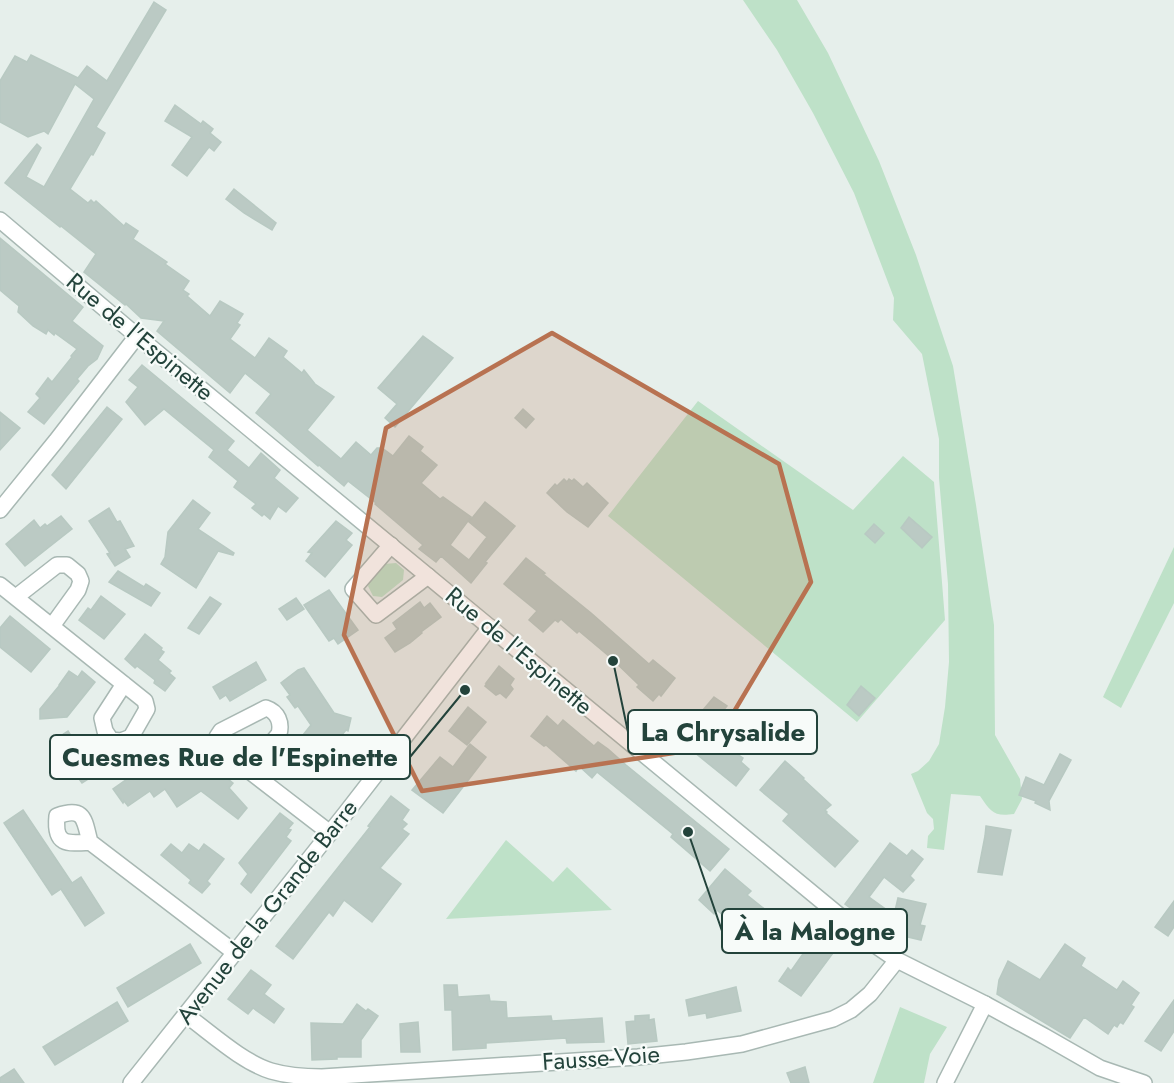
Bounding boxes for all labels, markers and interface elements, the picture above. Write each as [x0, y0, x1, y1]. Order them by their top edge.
street label: Rue de l'Espinette [59, 264, 222, 409]
street label: Rue de l'Espinette [438, 578, 601, 723]
callout: La Chrysalide [628, 710, 817, 754]
text: La Chrysalide [641, 713, 805, 751]
callout: Cuesmes Rue de l'Espinette [50, 735, 410, 779]
text: Cuesmes Rue de l'Espinette [62, 738, 398, 776]
street label: Avenue de la Grande Barre [168, 792, 366, 1032]
callout: À la Malogne [722, 909, 907, 953]
text: À la Malogne [734, 912, 896, 950]
street label: Fausse-Voie [541, 1036, 661, 1079]

